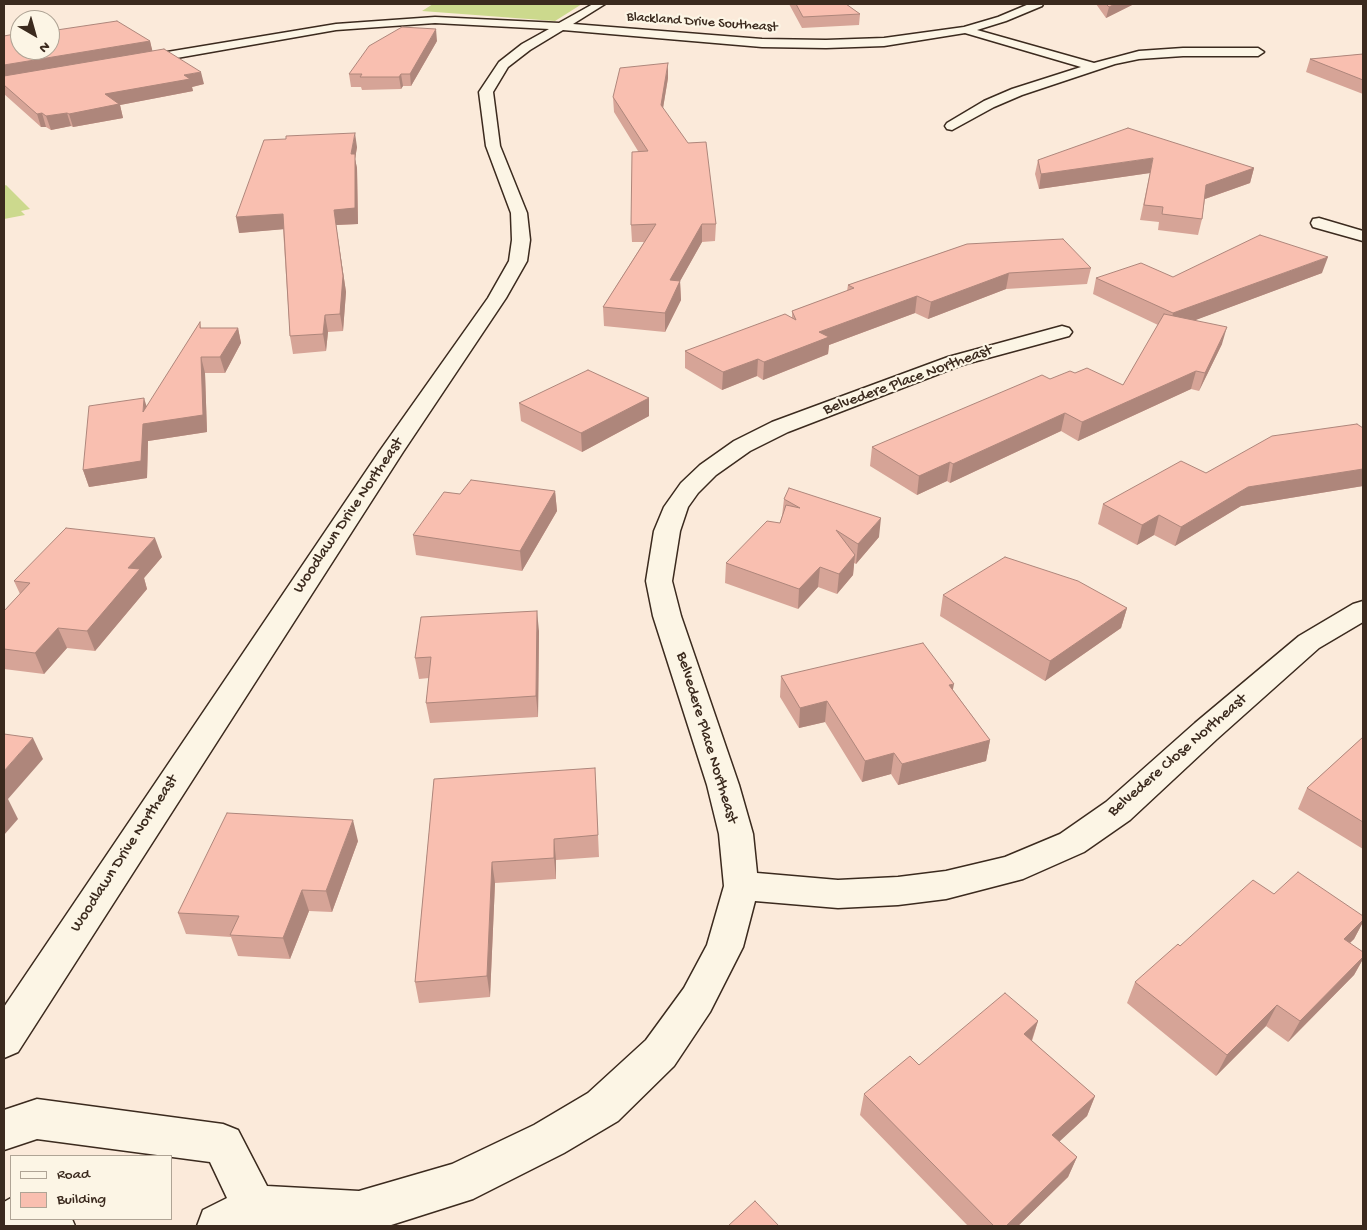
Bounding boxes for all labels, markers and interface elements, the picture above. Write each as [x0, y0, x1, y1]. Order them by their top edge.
street label: Blackland Drive Southeast [626, 9, 778, 37]
north arrow [10, 10, 60, 60]
text: N [35, 37, 53, 56]
street label: Belvedere Place Northeast [821, 341, 995, 421]
street label: Woodlawn Drive Northeast [290, 435, 408, 597]
street label: Belvedere Place Northeast [671, 650, 741, 826]
street label: Belvedere Close Northeast [1104, 690, 1252, 822]
street label: Woodlawn Drive Northeast [67, 772, 183, 936]
legend [10, 1155, 172, 1220]
text: Road [57, 1166, 90, 1184]
text: Building [57, 1191, 106, 1209]

